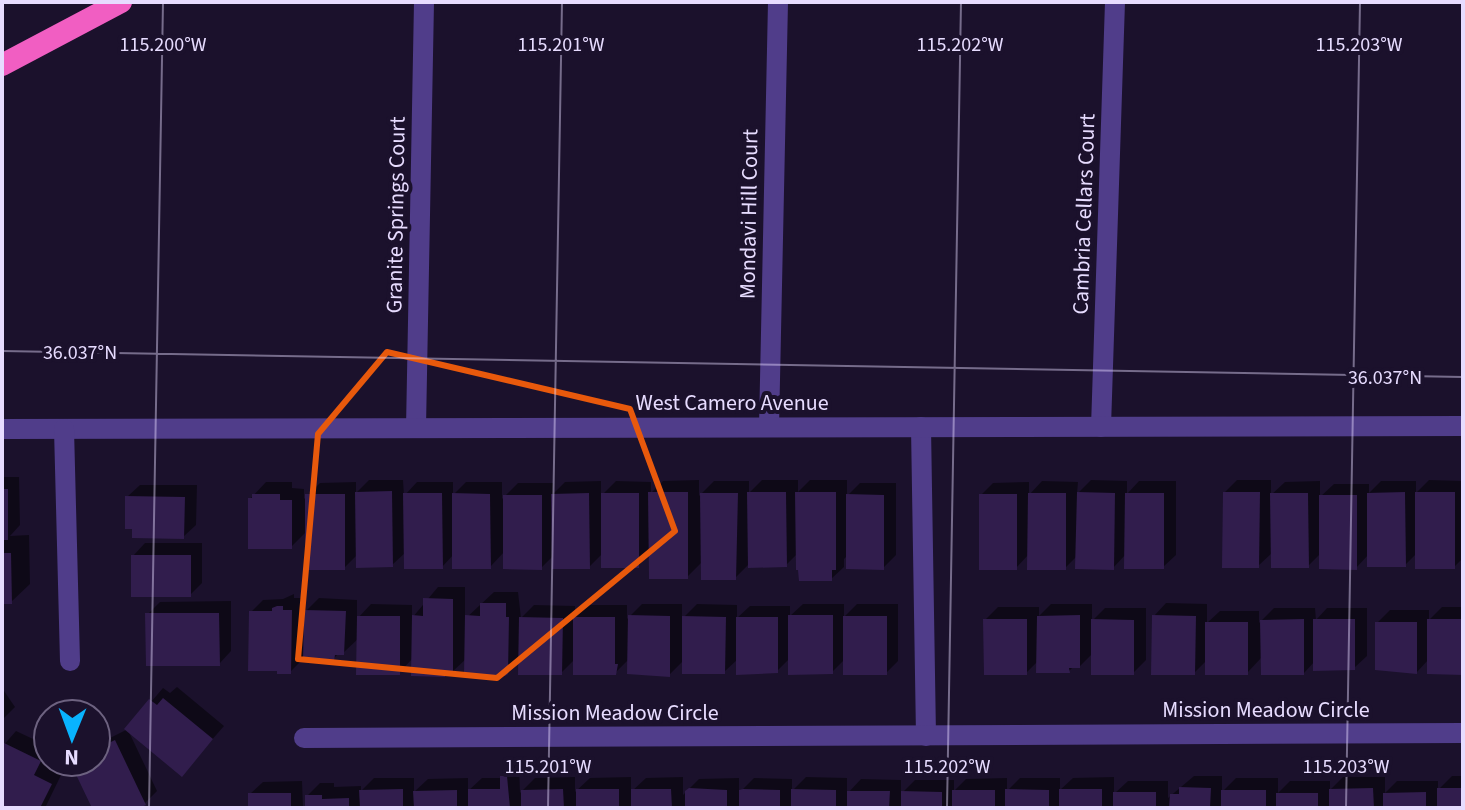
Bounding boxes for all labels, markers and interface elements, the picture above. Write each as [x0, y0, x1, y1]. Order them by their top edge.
text: 115.200°W [120, 31, 207, 59]
text: 115.201°W [518, 31, 605, 59]
text: 115.202°W [917, 31, 1004, 59]
text: 115.203°W [1316, 31, 1403, 59]
street label: Cambria Cellars Court [1065, 112, 1104, 315]
street label: Granite Springs Court [378, 116, 414, 314]
street label: Mondavi Hill Court [732, 128, 766, 299]
text: 36.037°N [43, 339, 117, 367]
text: 36.037°N [1348, 364, 1422, 392]
street label: West Camero Avenue [635, 387, 829, 419]
street label: Mission Meadow Circle [1162, 694, 1370, 726]
street label: Mission Meadow Circle [511, 697, 719, 729]
north arrow [32, 698, 112, 778]
text: N [64, 741, 79, 773]
text: 115.201°W [505, 753, 592, 781]
text: 115.202°W [904, 753, 991, 781]
text: 115.203°W [1303, 753, 1390, 781]

